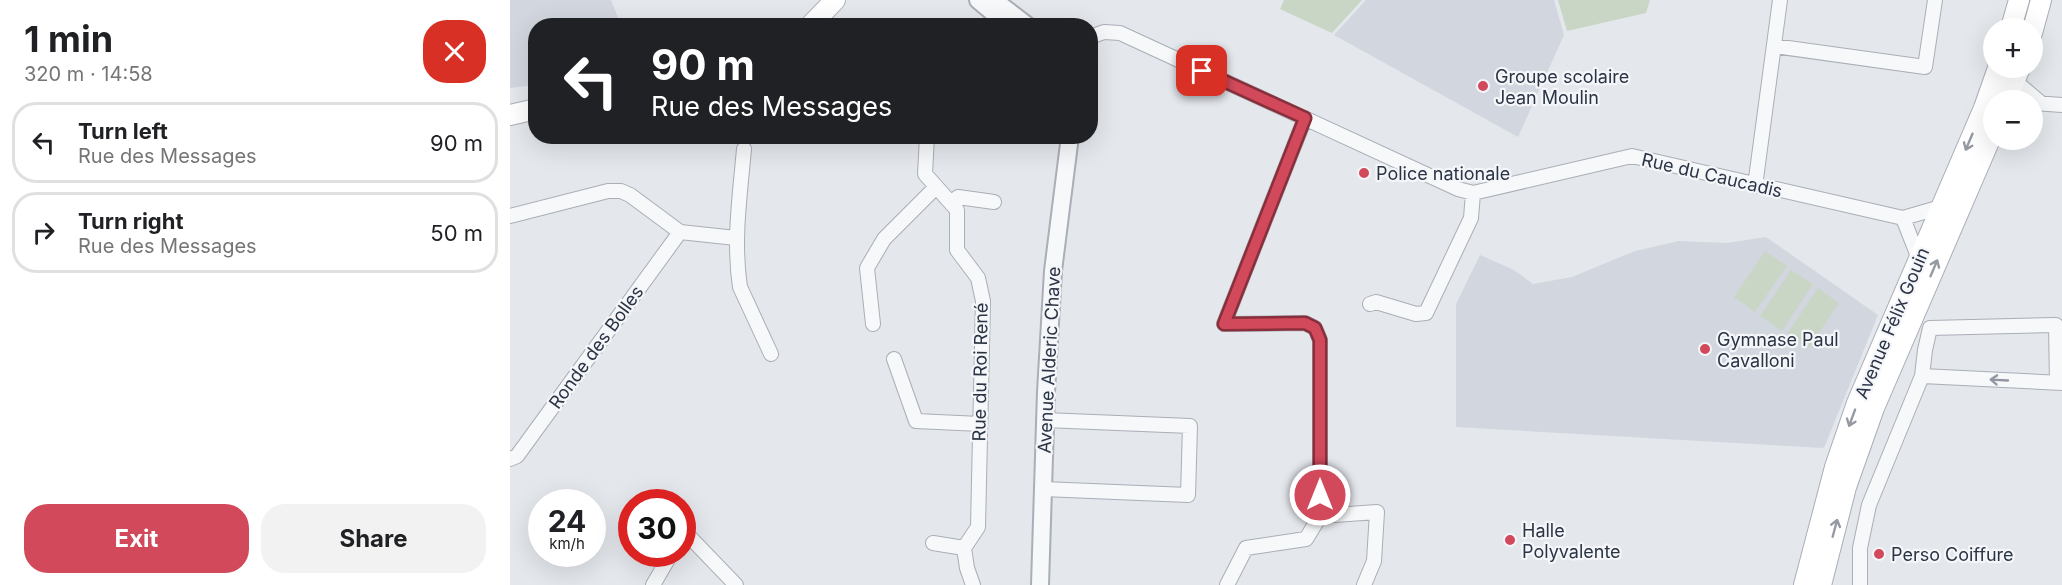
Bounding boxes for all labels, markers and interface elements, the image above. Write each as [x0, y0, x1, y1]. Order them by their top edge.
text: 1 min [24, 17, 113, 61]
map controls [1983, 18, 2043, 150]
button: + [1983, 18, 2043, 78]
button: close [423, 20, 486, 83]
text: 90 m [651, 39, 755, 90]
icon: left [552, 42, 630, 120]
pin [1176, 45, 1227, 96]
icon: arrive [1185, 54, 1218, 87]
text: 320 m · 14:58 [24, 62, 153, 86]
place label: Groupe scolaire Jean Moulin [1495, 66, 1629, 108]
marker: Groupe scolaire Jean Moulin [1476, 79, 1490, 93]
text: Rue des Messages [651, 90, 892, 123]
button: − [1983, 90, 2043, 150]
text: Turn left [78, 118, 168, 144]
icon: left [27, 126, 60, 159]
text: 90 m [430, 130, 483, 156]
one-way arrow [1963, 132, 1974, 150]
text: Rue des Messages [78, 144, 257, 168]
street label: Rue du Caucadis [1640, 149, 1784, 201]
place label: Police nationale [1376, 163, 1510, 184]
marker: Police nationale [1357, 166, 1371, 180]
text: Turn right [78, 208, 184, 234]
icon: right [27, 216, 60, 249]
text: 50 m [430, 220, 483, 246]
text: Rue des Messages [78, 234, 257, 258]
street label: Avenue Félix Gouin [1851, 244, 1933, 402]
one-way arrow [1929, 259, 1940, 277]
street label: Avenue Alderic Chave [1034, 266, 1064, 454]
street label: Ronde des Bolles [544, 281, 648, 413]
street label: Rue du Roi René [968, 302, 992, 442]
place label: Gymnase Paul Cavalloni [1717, 329, 1839, 371]
marker: Gymnase Paul Cavalloni [1698, 342, 1712, 356]
one-way arrow [1989, 375, 2009, 386]
one-way arrow [1846, 408, 1857, 427]
position arrow [1288, 463, 1352, 527]
speed limit sign: 30 [618, 489, 696, 567]
text: 24 [548, 503, 586, 539]
button: Exit [24, 504, 249, 573]
button: Share [261, 504, 486, 573]
one-way arrow [1829, 519, 1841, 538]
place label: Halle Polyvalente [1522, 520, 1621, 562]
marker: Halle Polyvalente [1503, 533, 1517, 547]
text: km/h [549, 534, 585, 553]
place label: Perso Coiffure [1891, 544, 2014, 565]
marker: Perso Coiffure [1872, 547, 1886, 561]

